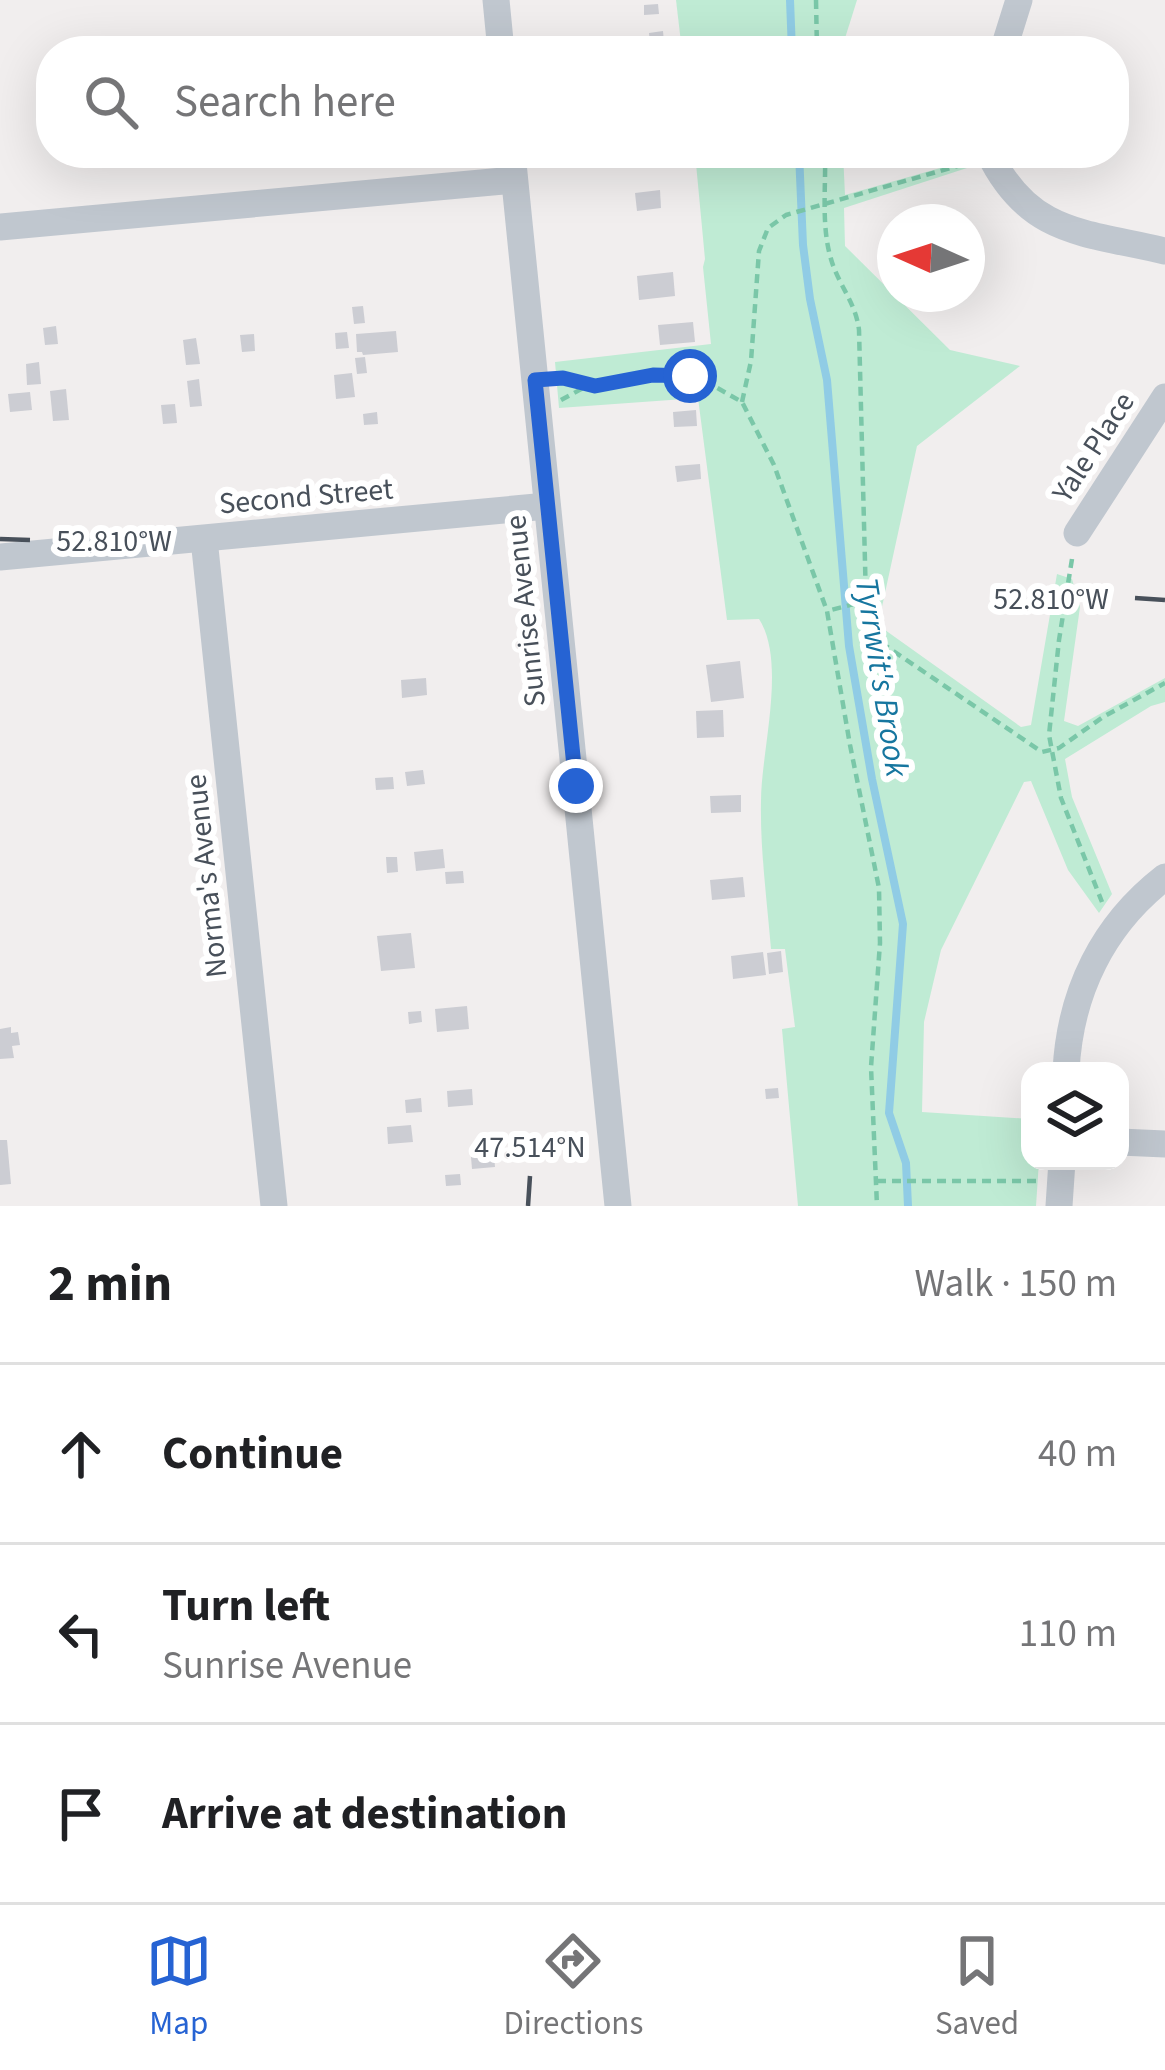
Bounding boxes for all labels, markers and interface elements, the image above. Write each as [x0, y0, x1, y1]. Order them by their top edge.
search box [36, 36, 1129, 168]
icon: search [78, 69, 144, 135]
text: Search here [174, 70, 396, 134]
north arrow [877, 204, 985, 312]
route start [663, 349, 717, 403]
street label: Yale Place [1041, 384, 1145, 512]
street label: Second Street [217, 467, 395, 526]
street label: Sunrise Avenue [494, 513, 557, 709]
text: 52.810°W [56, 520, 172, 563]
water label: Tyrrwit's Brook [843, 574, 921, 782]
text: 52.810°W [993, 578, 1109, 621]
route end [549, 759, 603, 813]
street label: Norma's Avenue [174, 772, 239, 980]
map controls [1021, 1062, 1129, 1170]
button: layers [1021, 1062, 1129, 1170]
text: 47.514°N [474, 1126, 586, 1169]
text: 2 min [48, 1248, 172, 1320]
text: Walk · 150 m [914, 1256, 1117, 1312]
icon: ahead [48, 1421, 114, 1487]
text: Continue [162, 1422, 343, 1486]
text: 40 m [1038, 1426, 1117, 1482]
text: Turn left [162, 1574, 330, 1638]
icon: left [48, 1601, 114, 1667]
text: 110 m [1019, 1606, 1117, 1662]
text: Sunrise Avenue [162, 1638, 412, 1694]
icon: arrive [48, 1781, 114, 1847]
text: Arrive at destination [162, 1782, 567, 1846]
tab: Map [146, 1928, 212, 2047]
tab: Directions [504, 1928, 643, 2047]
tab: Saved [935, 1928, 1019, 2047]

